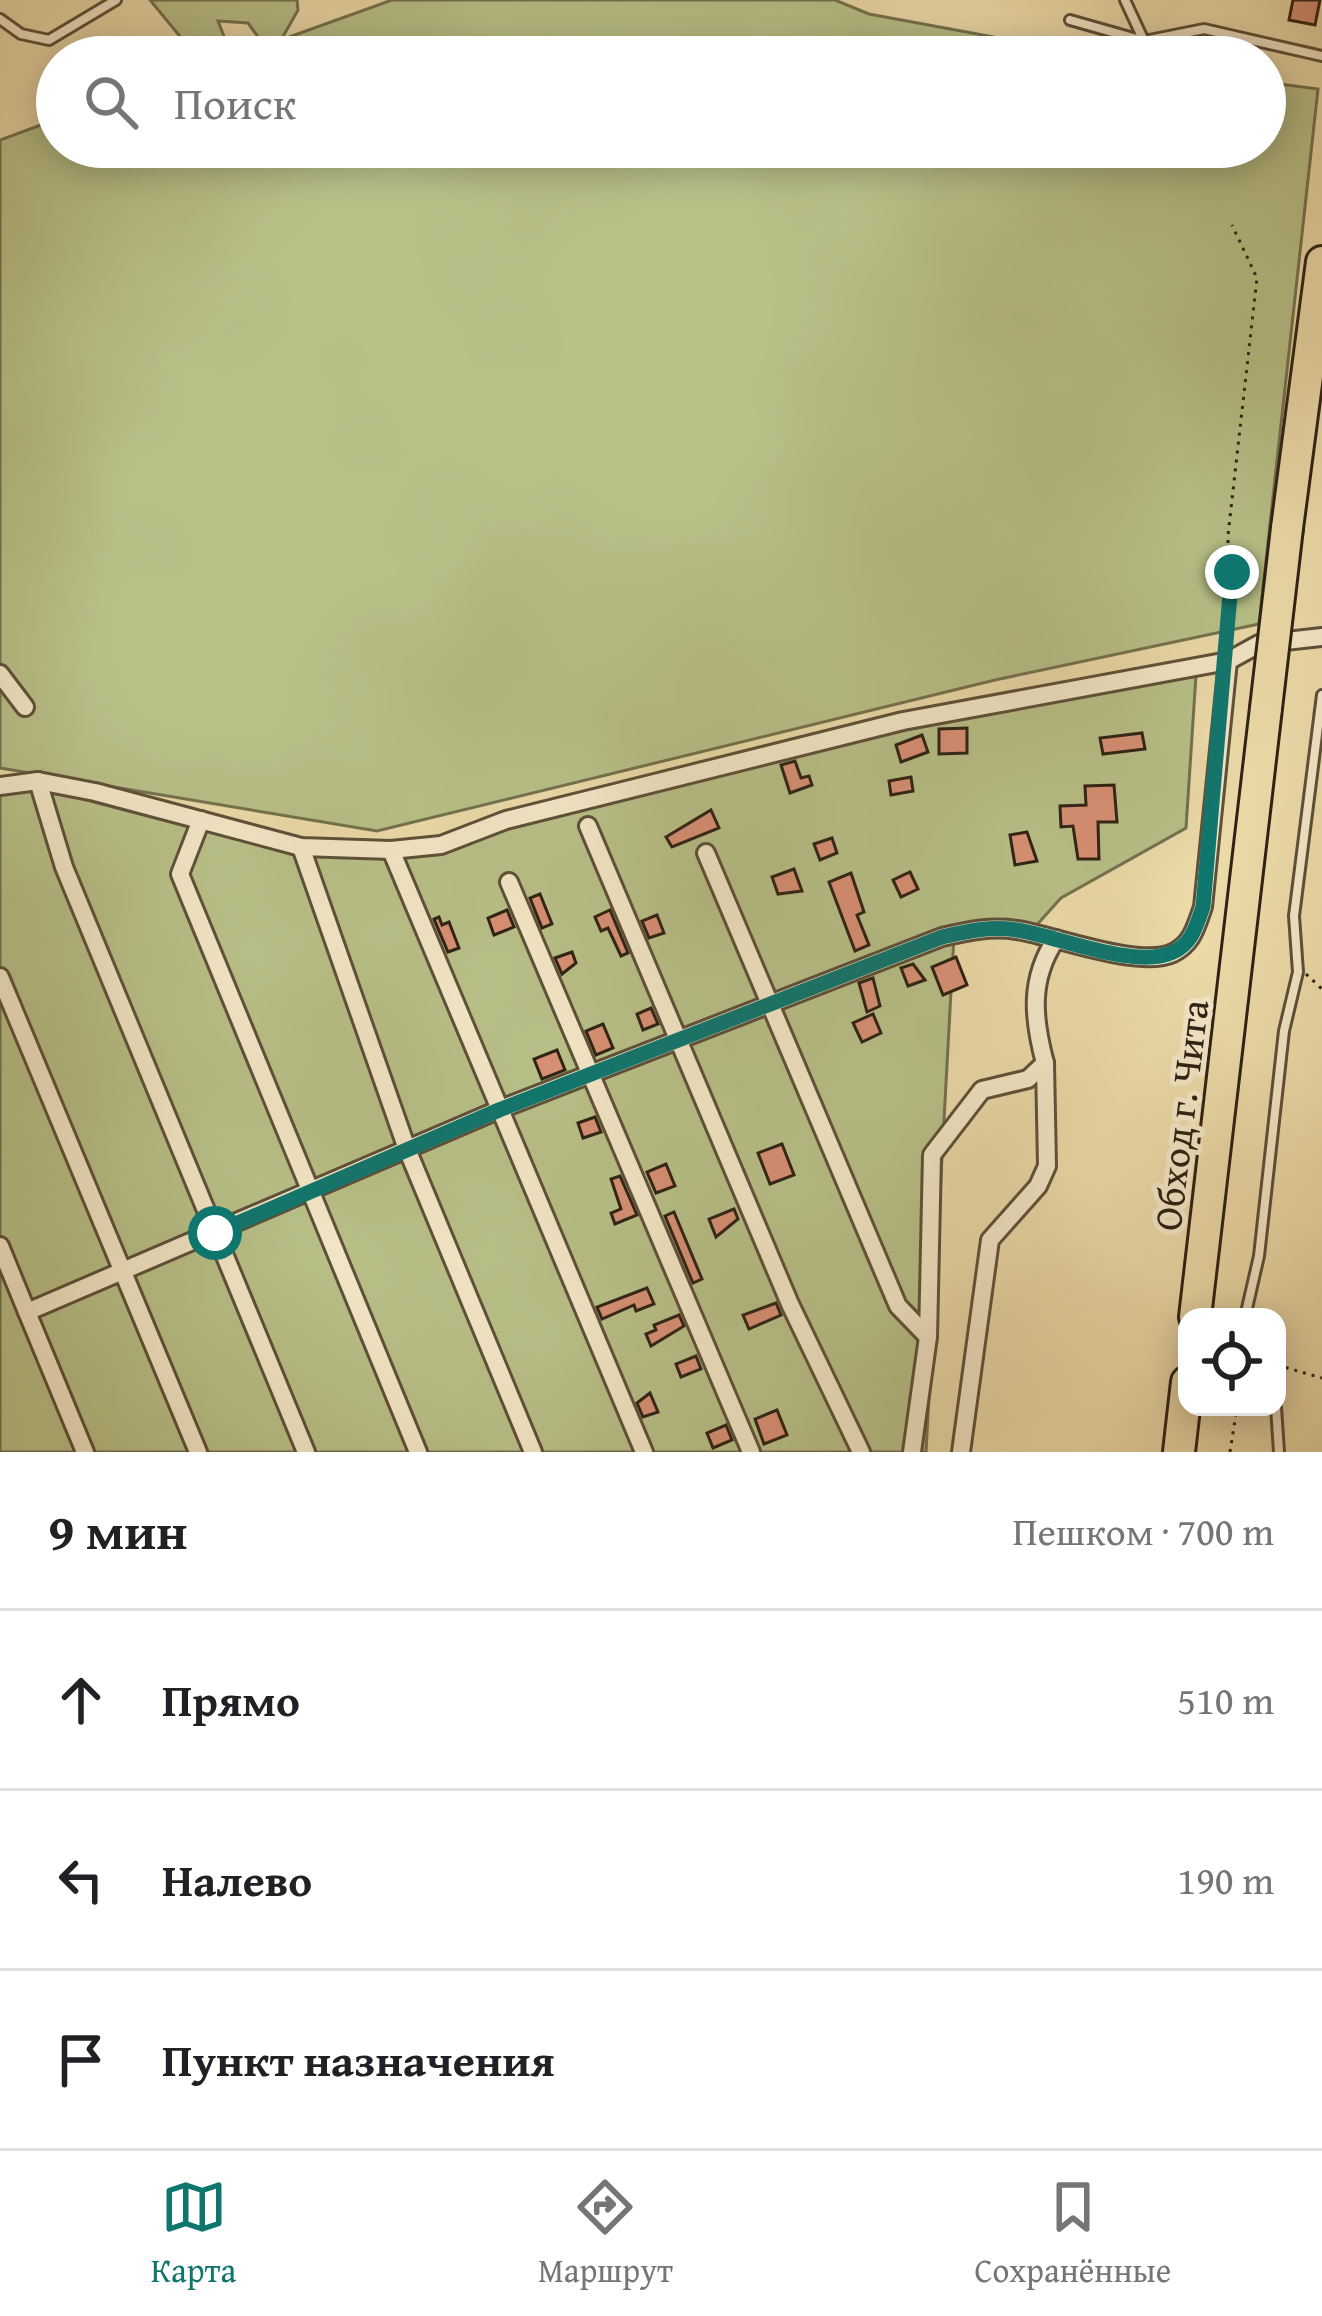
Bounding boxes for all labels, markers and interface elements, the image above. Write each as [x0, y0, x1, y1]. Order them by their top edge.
search box [36, 36, 1286, 168]
icon: search [78, 69, 144, 135]
text: Поиск [174, 70, 296, 135]
route end [1205, 545, 1259, 599]
street label: Обход г. Чита [1138, 996, 1222, 1234]
route start [188, 1206, 242, 1260]
map controls [1178, 1308, 1286, 1416]
button: locate [1178, 1308, 1286, 1416]
text: 9 мин [48, 1493, 187, 1568]
text: Пешком · 700 m [1012, 1502, 1274, 1559]
icon: ahead [48, 1667, 114, 1733]
text: Прямо [162, 1667, 300, 1732]
text: 510 m [1177, 1671, 1274, 1728]
icon: left [48, 1847, 114, 1913]
text: Налево [162, 1847, 312, 1912]
text: 190 m [1177, 1851, 1274, 1908]
icon: arrive [48, 2027, 114, 2093]
text: Пункт назначения [162, 2027, 555, 2092]
tab: Карта [151, 2174, 236, 2294]
tab: Маршрут [538, 2174, 673, 2294]
tab: Сохранённые [975, 2174, 1171, 2294]

